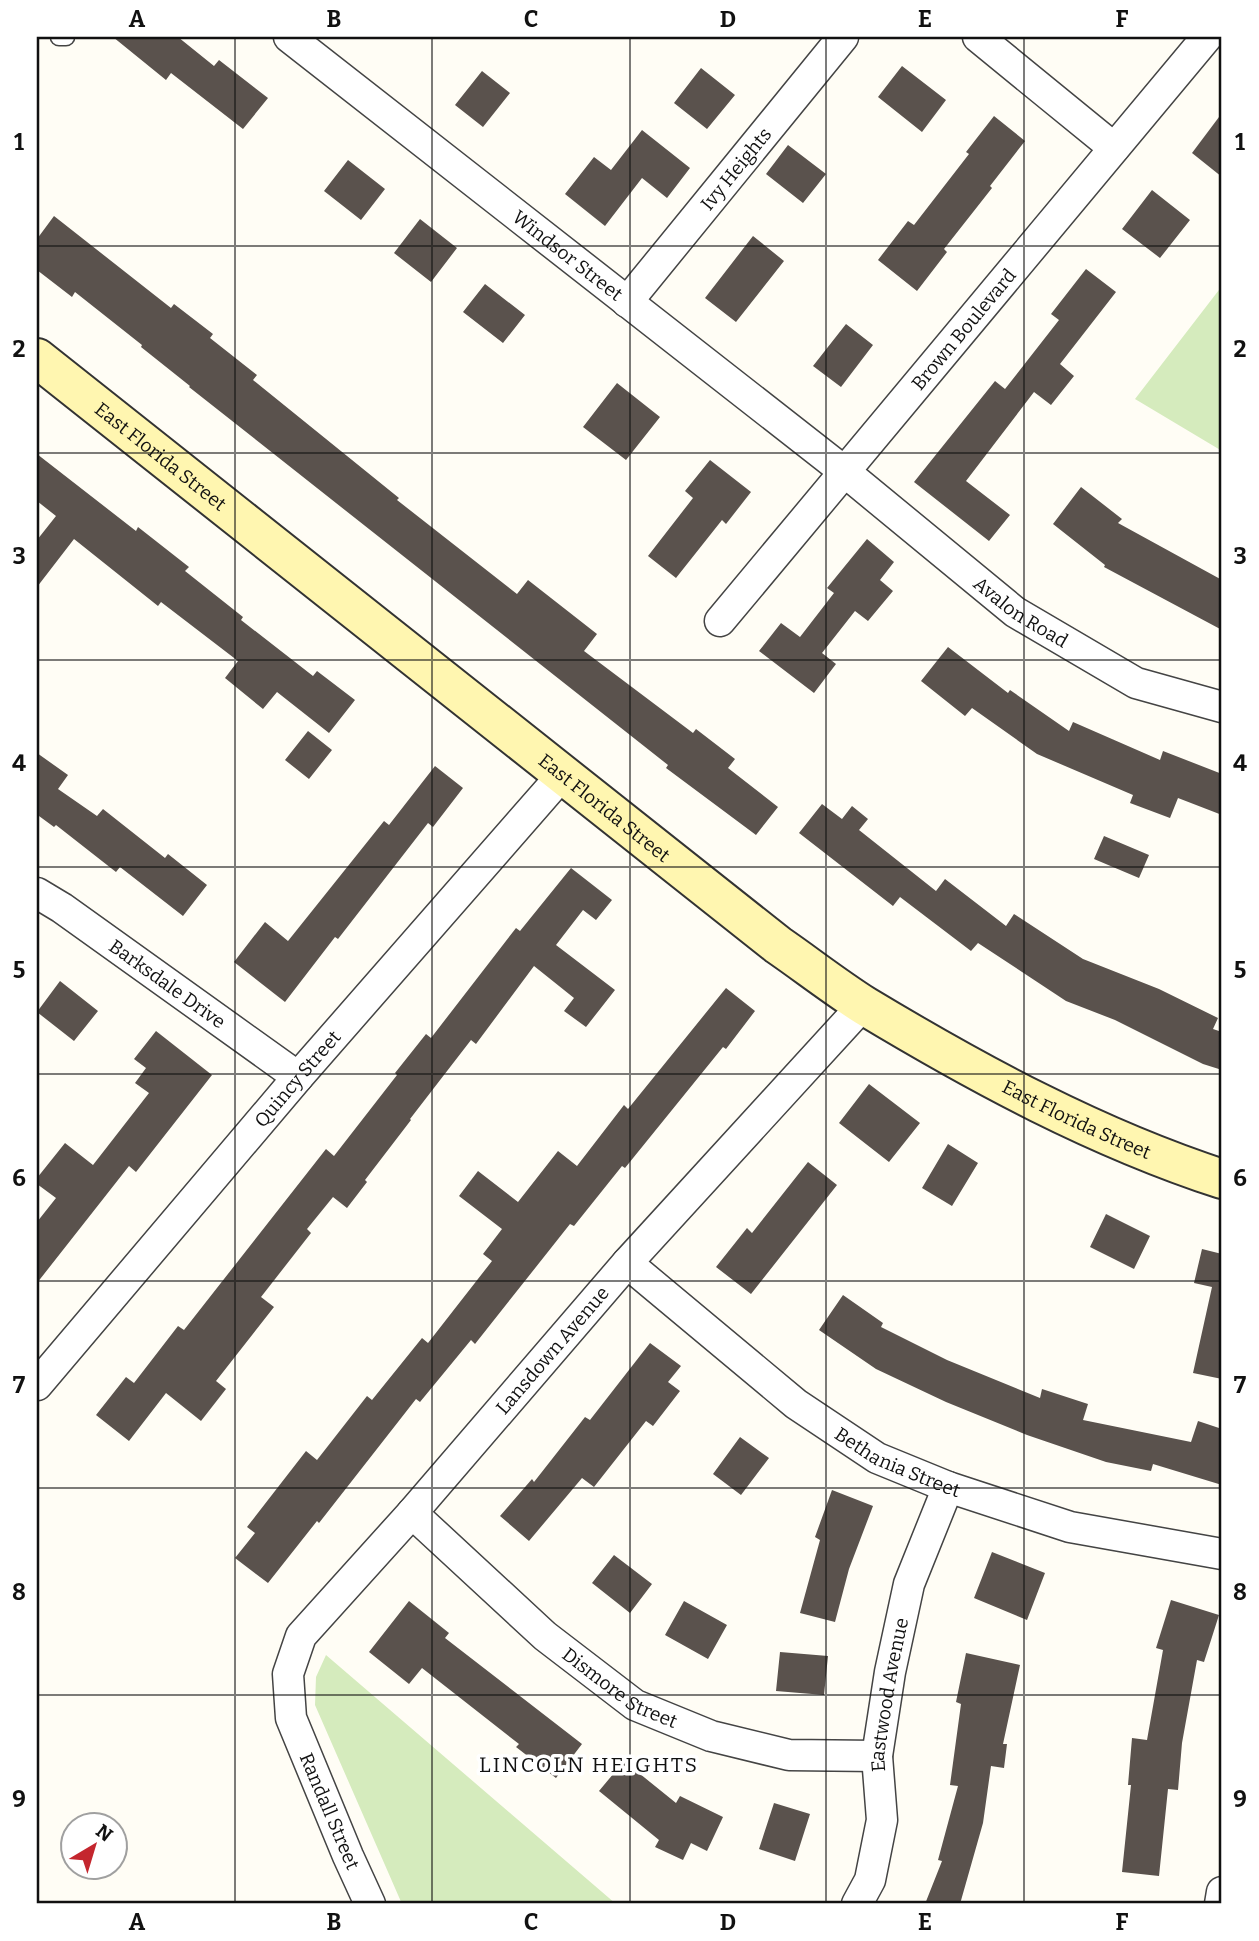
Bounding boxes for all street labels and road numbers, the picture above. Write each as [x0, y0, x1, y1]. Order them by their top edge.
street label: Ivy Heights [696, 123, 776, 215]
street label: Windsor Street [508, 205, 627, 306]
street label: Brown Boulevard [907, 264, 1021, 395]
street label: East Florida Street [90, 397, 231, 516]
street label: Avalon Road [969, 572, 1072, 653]
street label: East Florida Street [534, 749, 675, 867]
street label: Barksdale Drive [105, 935, 230, 1033]
street label: Quincy Street [249, 1026, 346, 1132]
street label: East Florida Street [998, 1075, 1154, 1164]
street label: Lansdown Avenue [491, 1282, 614, 1419]
street label: Bethania Street [831, 1422, 963, 1502]
street label: Eastwood Avenue [865, 1615, 913, 1773]
street label: Dismore Street [558, 1643, 681, 1733]
street label: Randall Street [295, 1749, 364, 1873]

